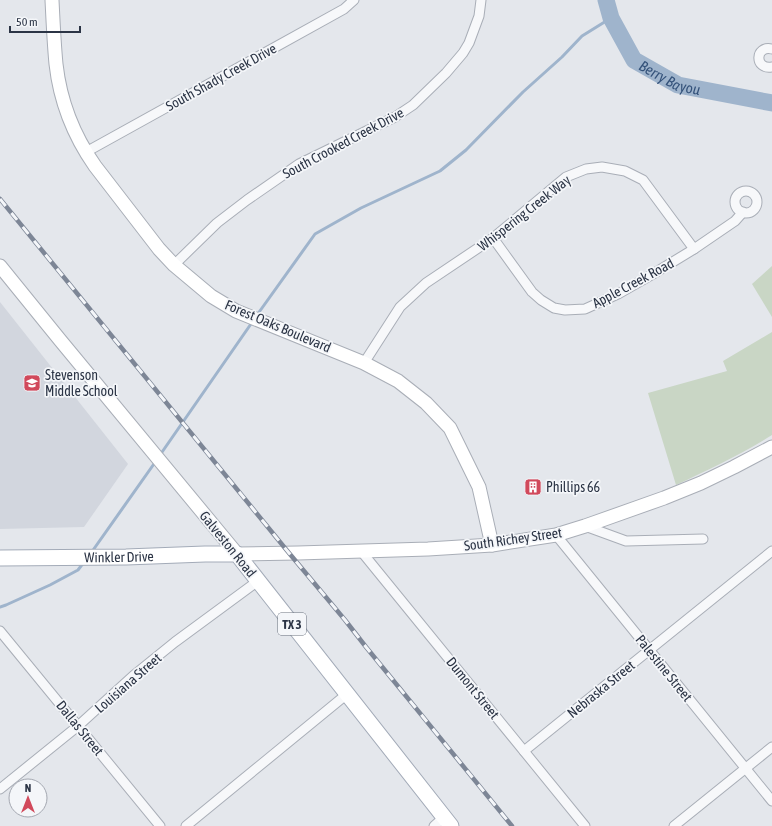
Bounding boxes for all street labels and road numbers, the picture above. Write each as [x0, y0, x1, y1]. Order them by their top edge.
street label: South Shady Creek Drive [163, 40, 279, 114]
street label: South Crooked Creek Drive [280, 104, 406, 182]
street label: Whispering Creek Way [474, 172, 574, 254]
street label: Apple Creek Road [590, 255, 676, 311]
street label: Forest Oaks Boulevard [223, 296, 333, 356]
street label: Galveston Road [197, 508, 259, 580]
street label: South Richey Street [463, 524, 563, 554]
street label: Winkler Drive [84, 548, 154, 565]
road number: TX 3 [278, 613, 306, 635]
street label: Palestine Street [632, 631, 696, 705]
street label: Louisiana Street [92, 650, 164, 716]
street label: Dumont Street [443, 654, 503, 722]
street label: Nebraska Street [564, 657, 638, 721]
street label: Dallas Street [53, 697, 107, 759]

